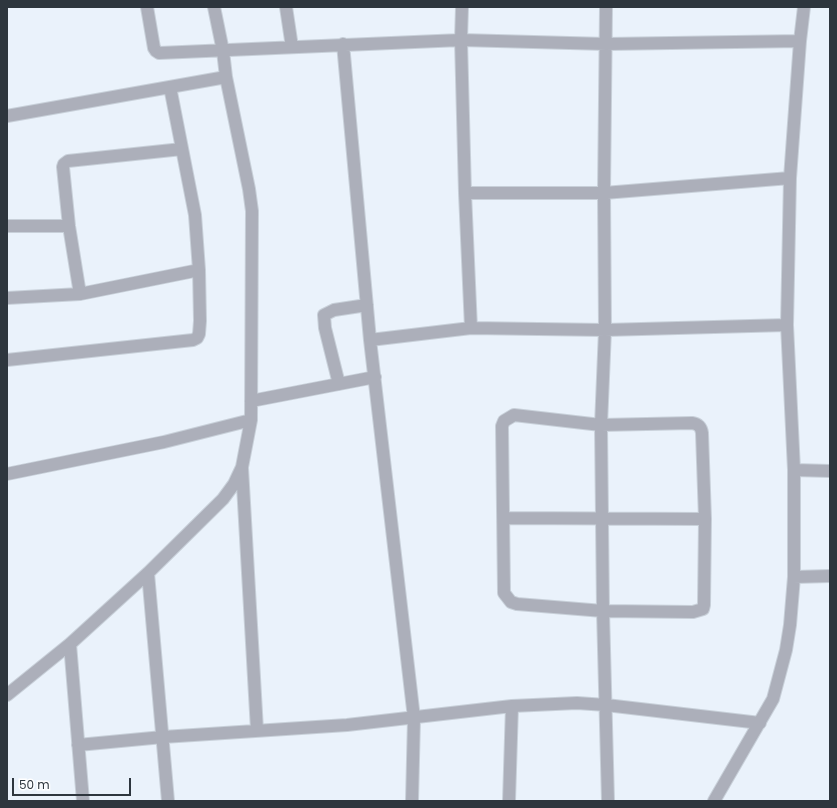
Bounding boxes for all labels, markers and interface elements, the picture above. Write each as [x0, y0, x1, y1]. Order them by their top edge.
scale bar [14, 770, 133, 796]
text: 50 m [19, 776, 50, 793]

